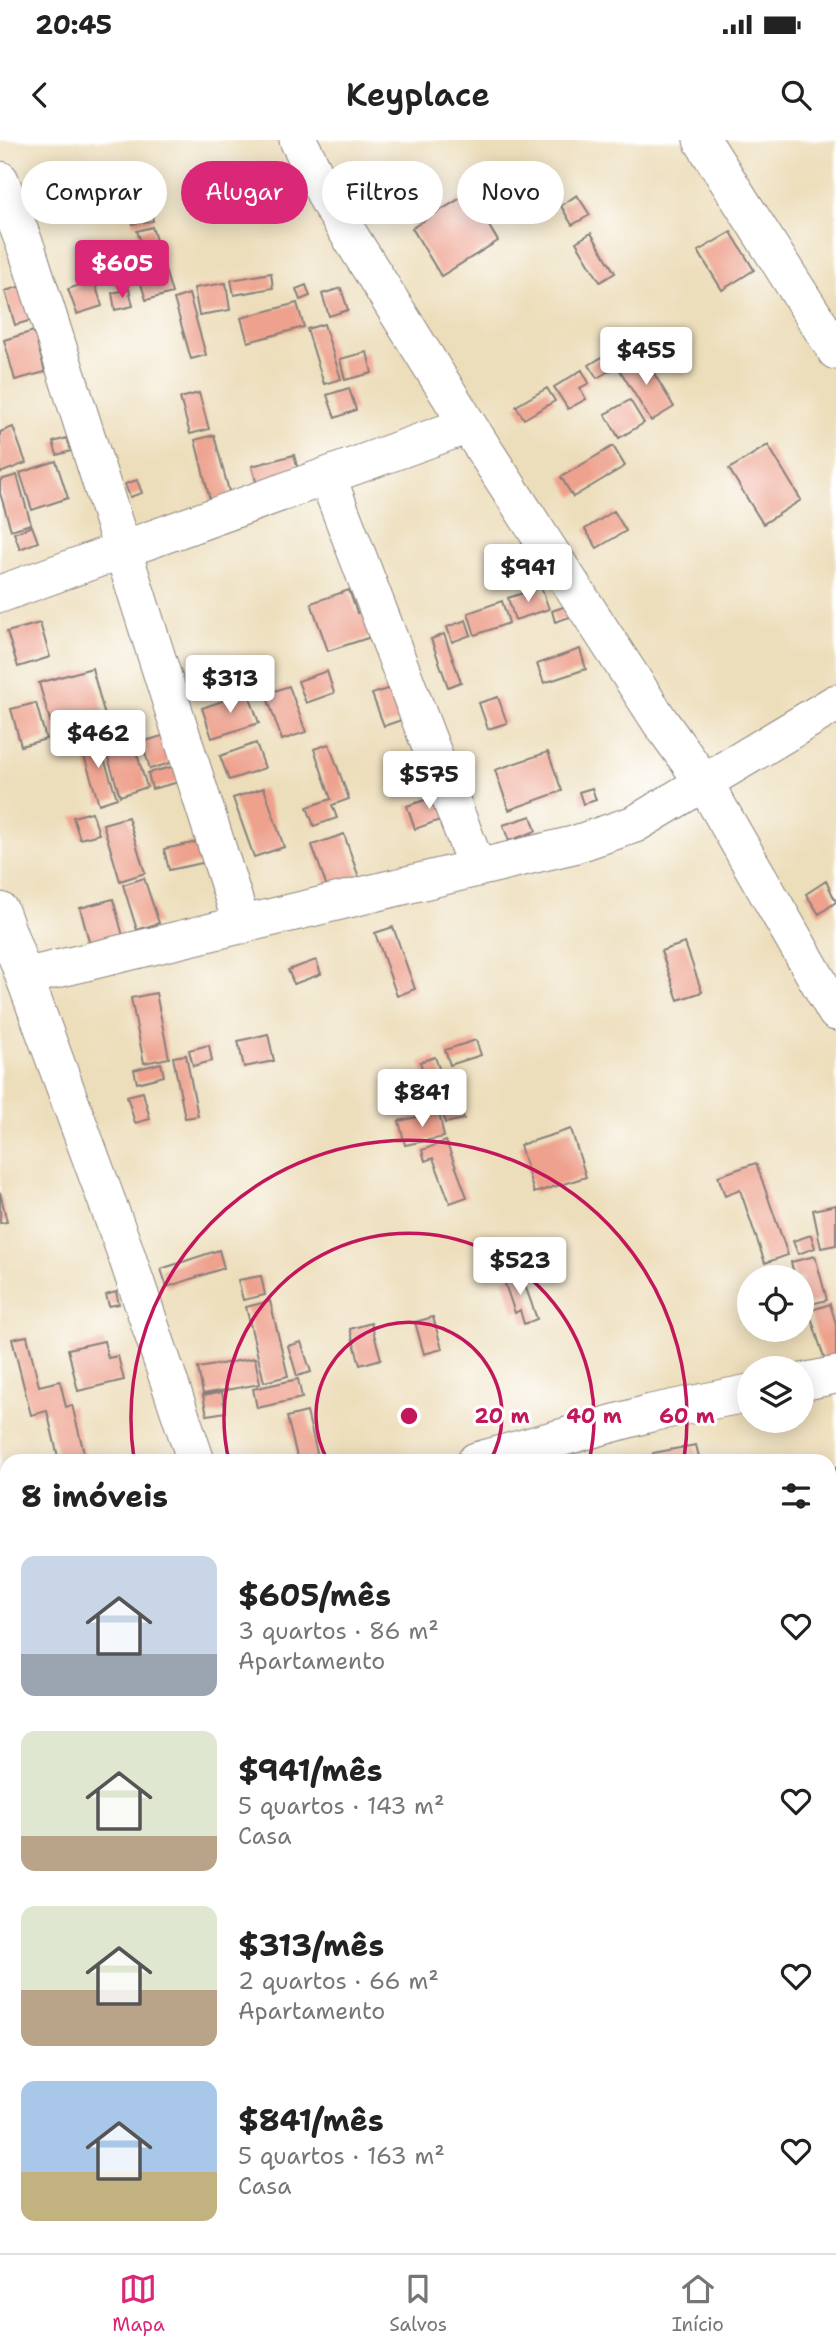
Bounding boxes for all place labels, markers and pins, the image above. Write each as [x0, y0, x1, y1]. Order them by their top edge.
pin: $605 [81, 240, 163, 300]
pin: $455 [605, 328, 687, 387]
pin: $941 [487, 545, 569, 604]
pin: $313 [189, 656, 271, 715]
pin: $462 [57, 710, 139, 770]
pin: $575 [388, 752, 470, 811]
pin: $841 [381, 1070, 463, 1129]
pin: $523 [479, 1238, 561, 1297]
centre of rings [397, 1404, 421, 1428]

